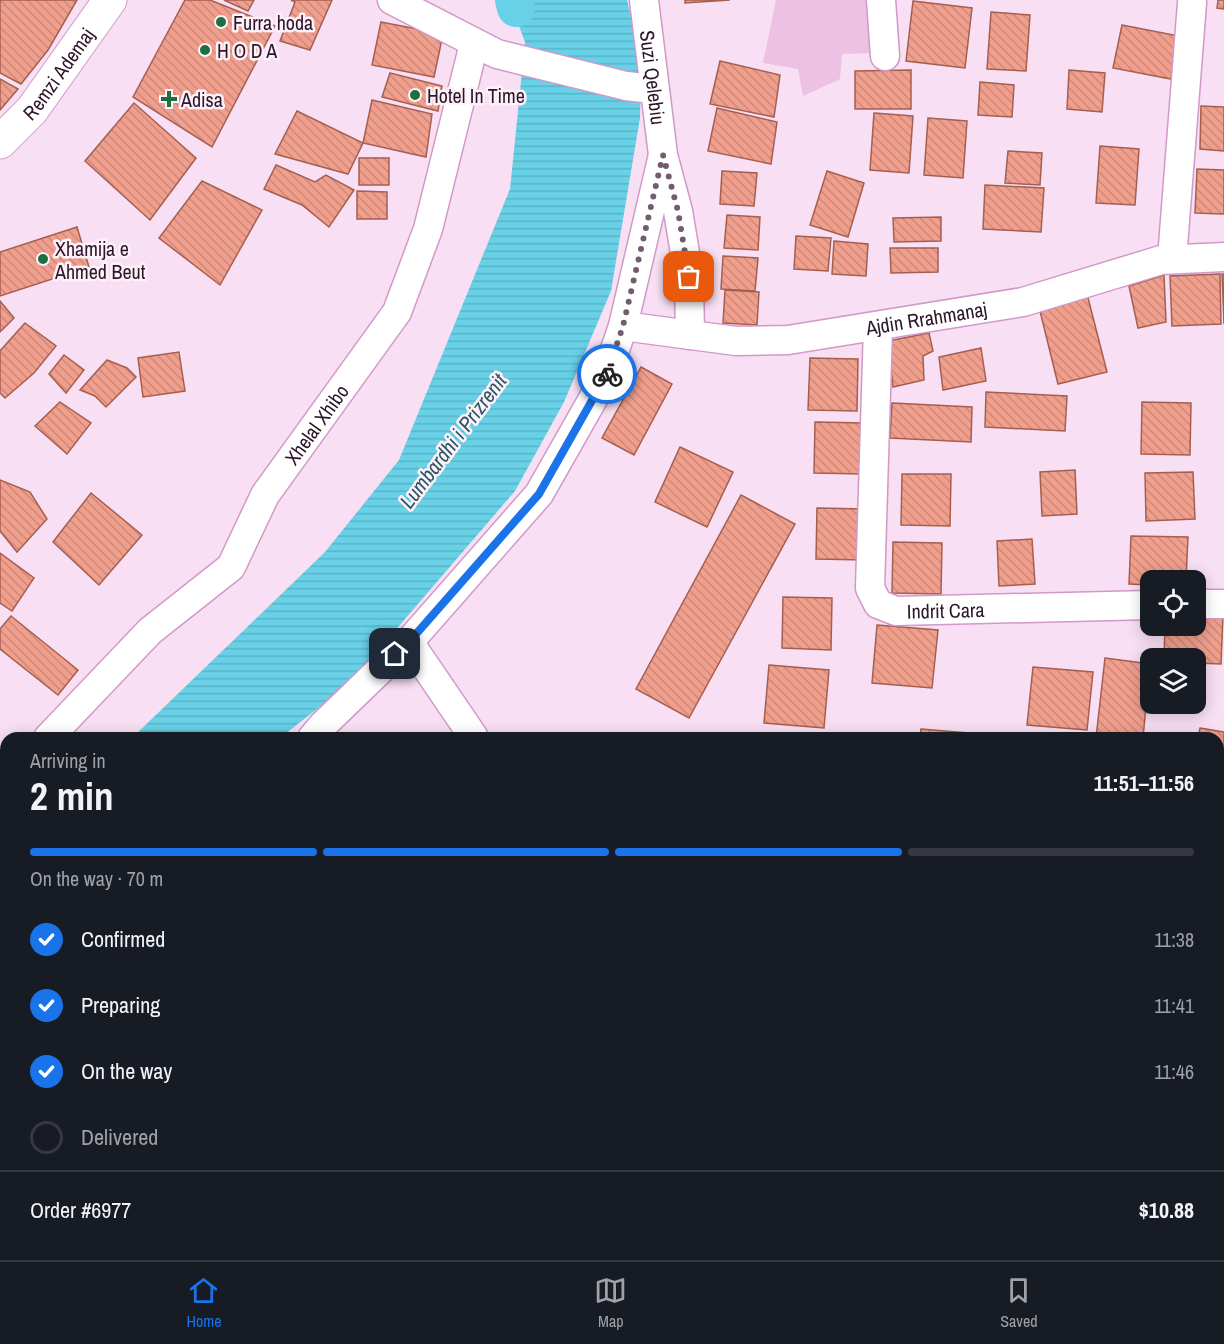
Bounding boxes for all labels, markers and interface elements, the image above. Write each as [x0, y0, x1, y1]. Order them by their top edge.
place label: Furra hoda [233, 9, 313, 36]
marker: Furra hoda [214, 15, 228, 29]
street label: Remzi Ademaj [16, 22, 100, 126]
street label: Suzi Qelebiu [634, 29, 673, 126]
place label: H O D A [217, 37, 277, 64]
marker: H O D A [198, 43, 212, 57]
place label: Hotel In Time [427, 82, 525, 109]
place label: Adisa [180, 86, 223, 113]
marker: Hotel In Time [408, 88, 422, 102]
marker: Adisa [162, 92, 176, 106]
place label: Xhamija e Ahmed Beut [54, 235, 146, 285]
pin [663, 251, 714, 302]
marker: Xhamija e Ahmed Beut [36, 252, 50, 266]
icon: bag [672, 260, 705, 293]
street label: Ajdin Rrahmanaj [863, 295, 989, 341]
courier [577, 344, 637, 404]
icon: bike [591, 358, 624, 391]
water label: Lumbardhi i Prizrenit [393, 367, 514, 514]
street label: Xhelal Xhibo [278, 379, 354, 470]
map controls [1140, 570, 1206, 714]
button: locate [1140, 570, 1206, 636]
street label: Indrit Cara [907, 595, 985, 624]
pin [369, 628, 420, 679]
icon: home [378, 637, 411, 670]
button: layers [1140, 648, 1206, 714]
text: Arriving in [30, 747, 106, 774]
text: 11:51–11:56 [1094, 768, 1194, 798]
text: 2 min [30, 770, 114, 822]
text: On the way · 70 m [30, 865, 163, 892]
icon: check [30, 923, 63, 956]
text: Confirmed [81, 924, 165, 954]
text: 11:38 [1154, 926, 1194, 953]
icon: check [30, 989, 63, 1022]
text: Preparing [81, 990, 160, 1020]
text: 11:41 [1154, 992, 1194, 1019]
icon: check [30, 1055, 63, 1088]
text: On the way [81, 1056, 172, 1086]
text: 11:46 [1154, 1058, 1194, 1085]
text: Delivered [81, 1122, 158, 1152]
text: Order #6977 [30, 1195, 131, 1225]
text: $10.88 [1139, 1195, 1194, 1225]
tab: Home [186, 1274, 221, 1332]
tab: Map [594, 1274, 627, 1332]
tab: Saved [1000, 1274, 1038, 1332]

